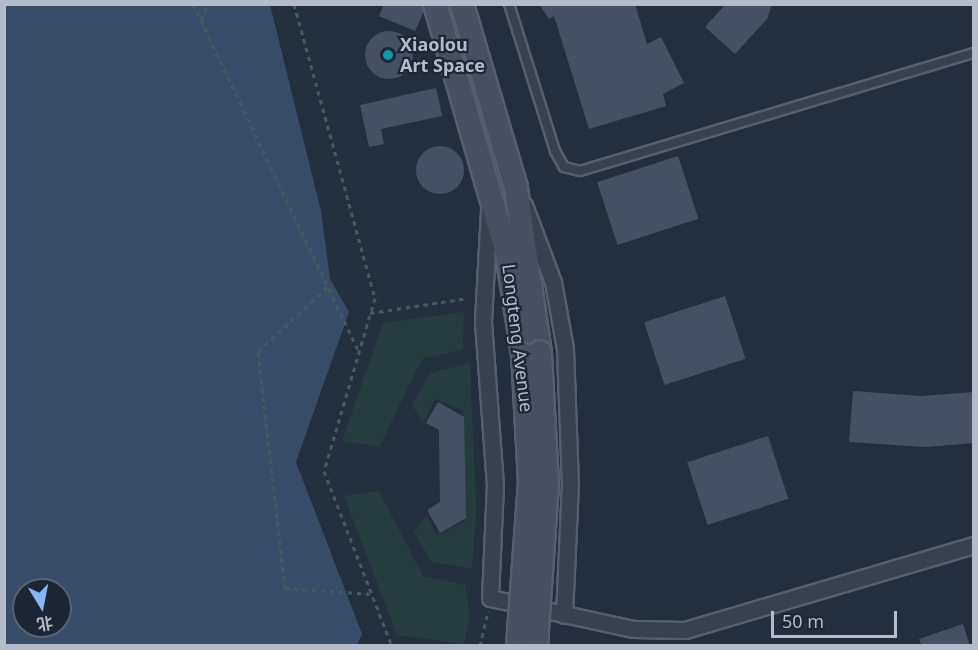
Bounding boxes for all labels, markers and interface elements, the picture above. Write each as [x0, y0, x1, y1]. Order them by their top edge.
place label: Xiaolou Art Space [400, 34, 485, 76]
marker: Xiaolou Art Space [381, 48, 395, 62]
street label: Longteng Avenue [498, 263, 538, 413]
north arrow [12, 578, 72, 638]
scale bar [774, 599, 900, 637]
text: 50 m [782, 609, 824, 633]
text: 北 [35, 612, 55, 636]

